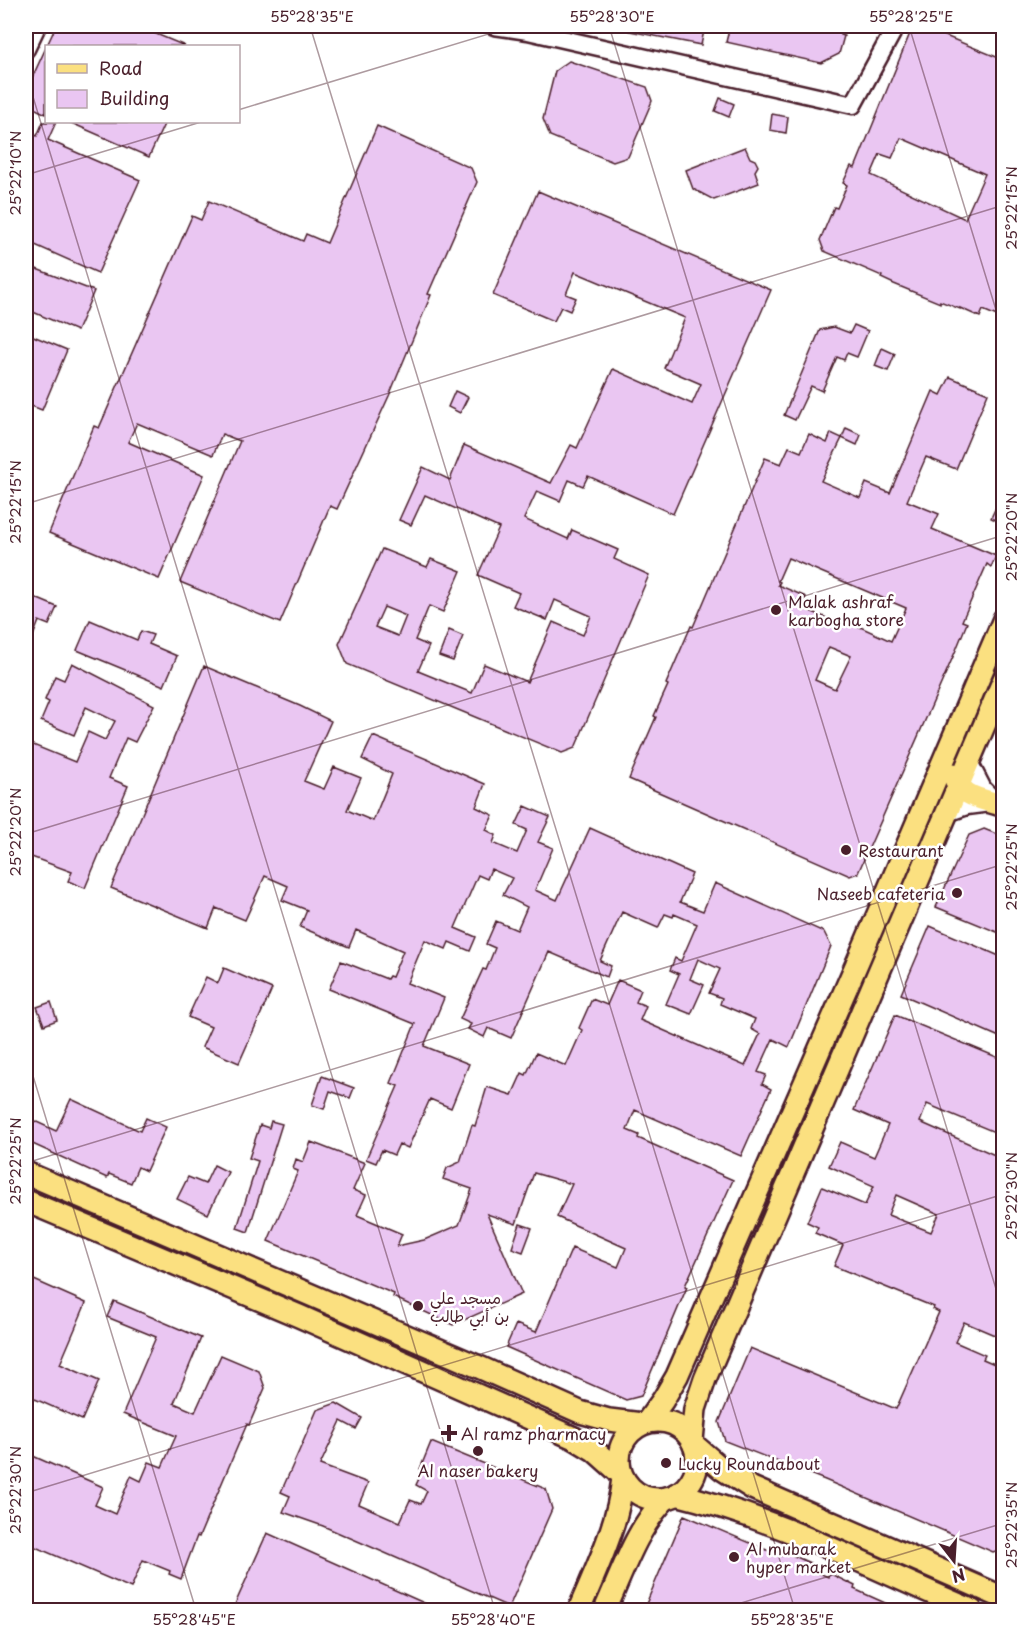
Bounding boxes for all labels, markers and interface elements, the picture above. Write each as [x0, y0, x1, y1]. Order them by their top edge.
text: 55°28'35"E [270, 4, 354, 27]
text: 55°28'30"E [569, 4, 655, 27]
text: 55°28'25"E [869, 4, 953, 27]
legend [45, 45, 240, 123]
text: Road [99, 54, 143, 81]
text: Building [99, 84, 169, 111]
text: 25°22'10"N [3, 130, 26, 216]
text: 25°22'15"N [999, 166, 1022, 250]
text: 25°22'15"N [3, 460, 26, 544]
text: 25°22'20"N [999, 493, 1022, 581]
place label: Malak ashraf karbogha store [788, 589, 904, 631]
marker: Malak ashraf karbogha store [769, 603, 783, 617]
text: 25°22'20"N [3, 788, 26, 876]
text: 25°22'25"N [999, 823, 1022, 911]
place label: Restaurant [858, 838, 944, 862]
marker: Restaurant [839, 843, 853, 857]
place label: Naseeb cafeteria [817, 881, 945, 905]
marker: Naseeb cafeteria [950, 886, 964, 900]
text: 25°22'25"N [3, 1117, 26, 1205]
text: 25°22'30"N [999, 1152, 1022, 1240]
place label: مسجد علي بن أبي طالب [430, 1285, 510, 1331]
marker: مسجد علي بن أبي طالب [411, 1299, 425, 1313]
place label: Al ramz pharmacy [461, 1421, 607, 1445]
marker: Al ramz pharmacy [442, 1426, 456, 1440]
marker: Al naser bakery [471, 1444, 485, 1458]
text: 25°22'30"N [3, 1446, 26, 1534]
place label: Lucky Roundabout [678, 1451, 821, 1475]
marker: Lucky Roundabout [659, 1456, 673, 1470]
place label: Al naser bakery [418, 1458, 538, 1482]
text: 25°22'35"N [999, 1482, 1022, 1568]
north arrow [924, 1531, 984, 1591]
place label: Al mubarak hyper market [746, 1536, 852, 1578]
marker: Al mubarak hyper market [727, 1550, 741, 1564]
text: N [949, 1563, 968, 1590]
text: 55°28'45"E [152, 1607, 236, 1630]
text: 55°28'40"E [450, 1607, 536, 1630]
text: 55°28'35"E [750, 1607, 834, 1630]

